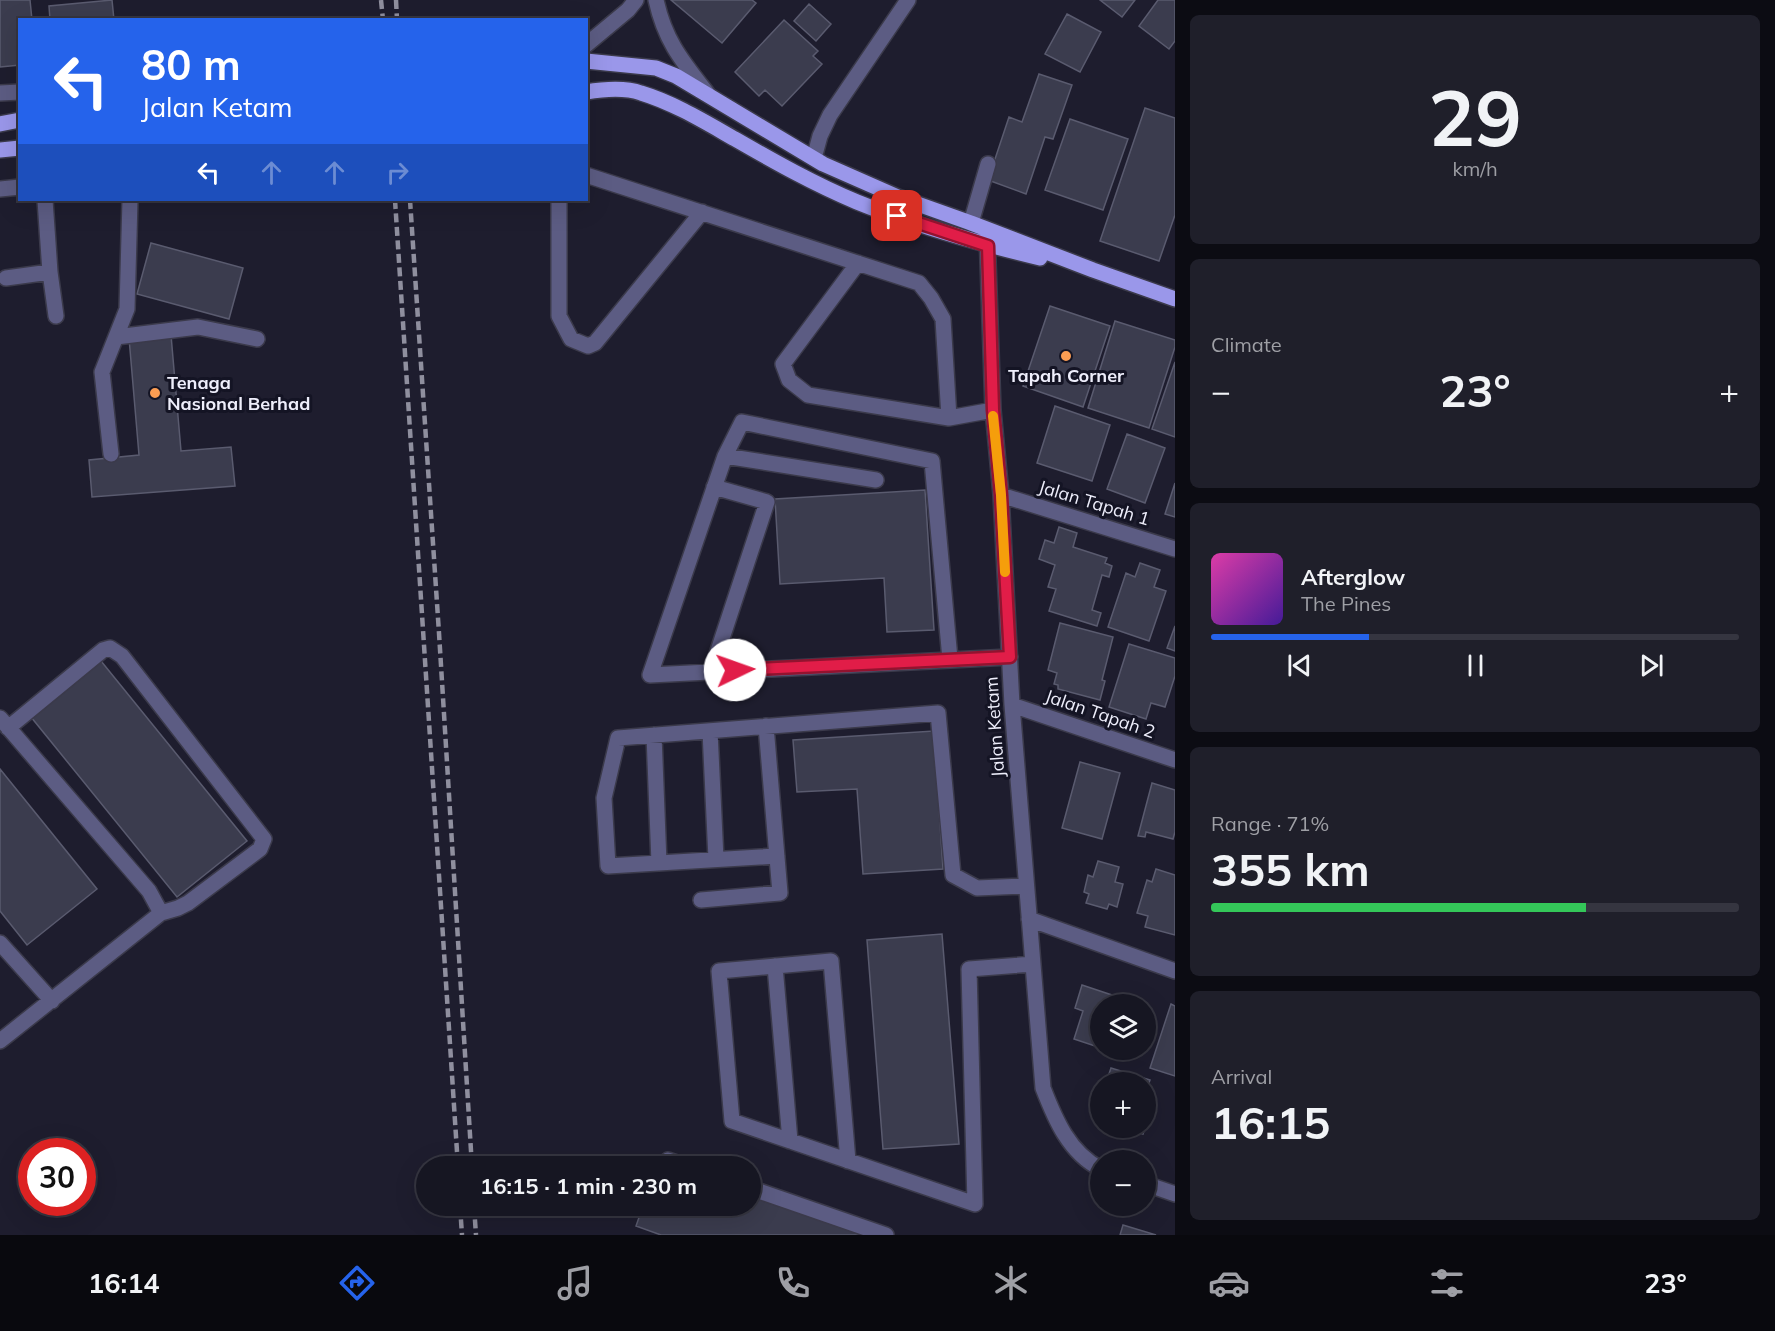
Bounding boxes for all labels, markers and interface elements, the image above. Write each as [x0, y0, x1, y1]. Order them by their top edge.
text: 80 m [141, 38, 241, 91]
icon: left [42, 42, 120, 120]
text: 29 [1428, 68, 1522, 166]
text: Jalan Ketam [141, 90, 292, 124]
icon: left [192, 156, 225, 189]
icon: ahead [255, 156, 288, 189]
icon: ahead [318, 156, 351, 189]
icon: right [381, 156, 414, 189]
text: km/h [1452, 156, 1498, 181]
pin [871, 190, 922, 241]
icon: arrive [880, 199, 913, 232]
text: Climate [1211, 332, 1282, 357]
marker: Tapah Corner [1059, 349, 1073, 363]
text: 23° [1439, 362, 1511, 418]
place label: Tapah Corner [1008, 364, 1125, 387]
text: − [1211, 370, 1231, 411]
text: + [1719, 370, 1739, 411]
place label: Tenaga Nasional Berhad [167, 371, 310, 415]
marker: Tenaga Nasional Berhad [148, 386, 162, 400]
street label: Jalan Tapah 1 [1036, 475, 1152, 530]
text: Afterglow [1301, 563, 1405, 591]
text: The Pines [1301, 591, 1391, 616]
position arrow [703, 638, 767, 702]
icon: previous [1283, 649, 1316, 682]
icon: pause [1459, 649, 1492, 682]
icon: next [1635, 649, 1668, 682]
street label: Jalan Ketam [980, 676, 1009, 778]
street label: Jalan Tapah 2 [1042, 684, 1158, 743]
text: Range · 71% [1211, 811, 1329, 836]
text: 355 km [1211, 841, 1370, 897]
map controls [1090, 994, 1156, 1216]
button: layers [1090, 994, 1156, 1060]
text: Arrival [1211, 1064, 1272, 1089]
button: + [1090, 1072, 1156, 1138]
text: 16:15 [1211, 1094, 1330, 1150]
speed limit sign: 30 [18, 1138, 96, 1216]
button: − [1090, 1150, 1156, 1216]
text: 16:15 · 1 min · 230 m [480, 1172, 697, 1200]
icon: directions [336, 1262, 378, 1304]
icon: music [554, 1262, 596, 1304]
icon: phone [772, 1262, 814, 1304]
icon: climate [990, 1262, 1032, 1304]
icon: car [1208, 1262, 1250, 1304]
icon: filters [1426, 1262, 1468, 1304]
text: 16:14 [88, 1266, 160, 1300]
text: 23° [1644, 1266, 1687, 1300]

